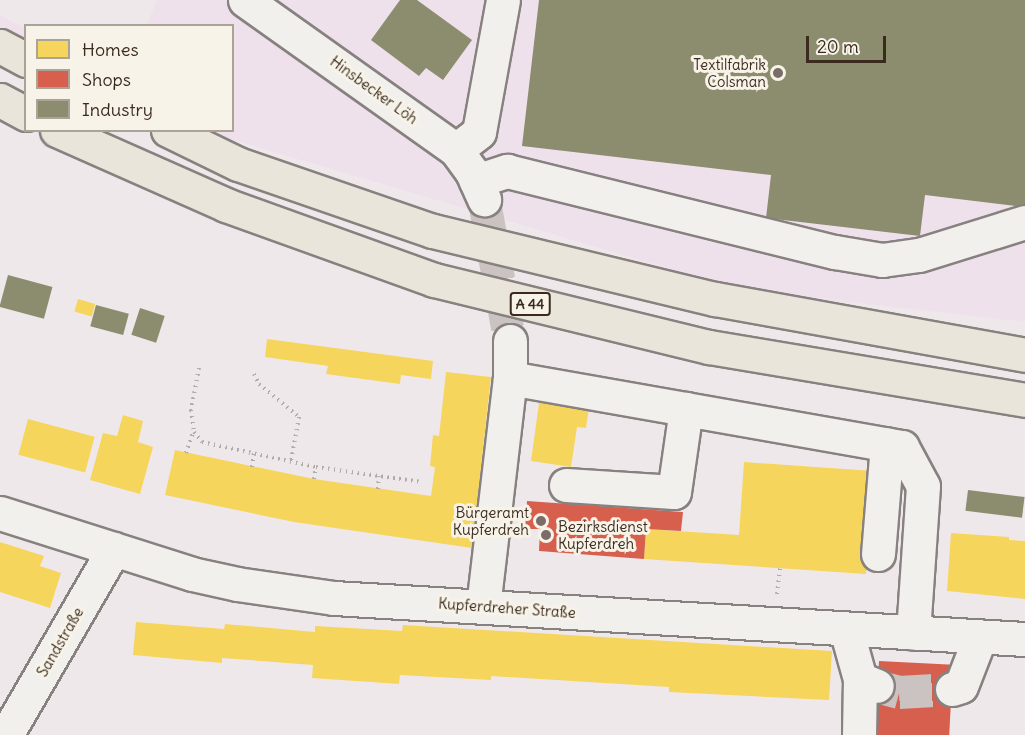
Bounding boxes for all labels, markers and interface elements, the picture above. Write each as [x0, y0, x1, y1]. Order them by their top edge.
legend [24, 24, 234, 132]
scale bar [809, 24, 888, 62]
text: 20 m [817, 35, 859, 58]
text: Homes [82, 38, 139, 61]
street label: Hinsbecker Löh [327, 52, 421, 128]
place label: Textilfabrik Colsman [693, 55, 766, 90]
marker: Textilfabrik Colsman [771, 66, 785, 80]
text: Shops [82, 68, 131, 91]
text: Industry [82, 98, 153, 121]
road number: A 44 [509, 293, 551, 315]
place label: Bürgeramt Kupferdreh [453, 503, 529, 538]
marker: Bürgeramt Kupferdreh [534, 514, 548, 528]
place label: Bezirksdienst Kupferdreh [558, 517, 648, 552]
marker: Bezirksdienst Kupferdreh [539, 528, 553, 542]
street label: Kupferdreher Straße [438, 594, 576, 622]
street label: Sandstraße [33, 604, 87, 680]

